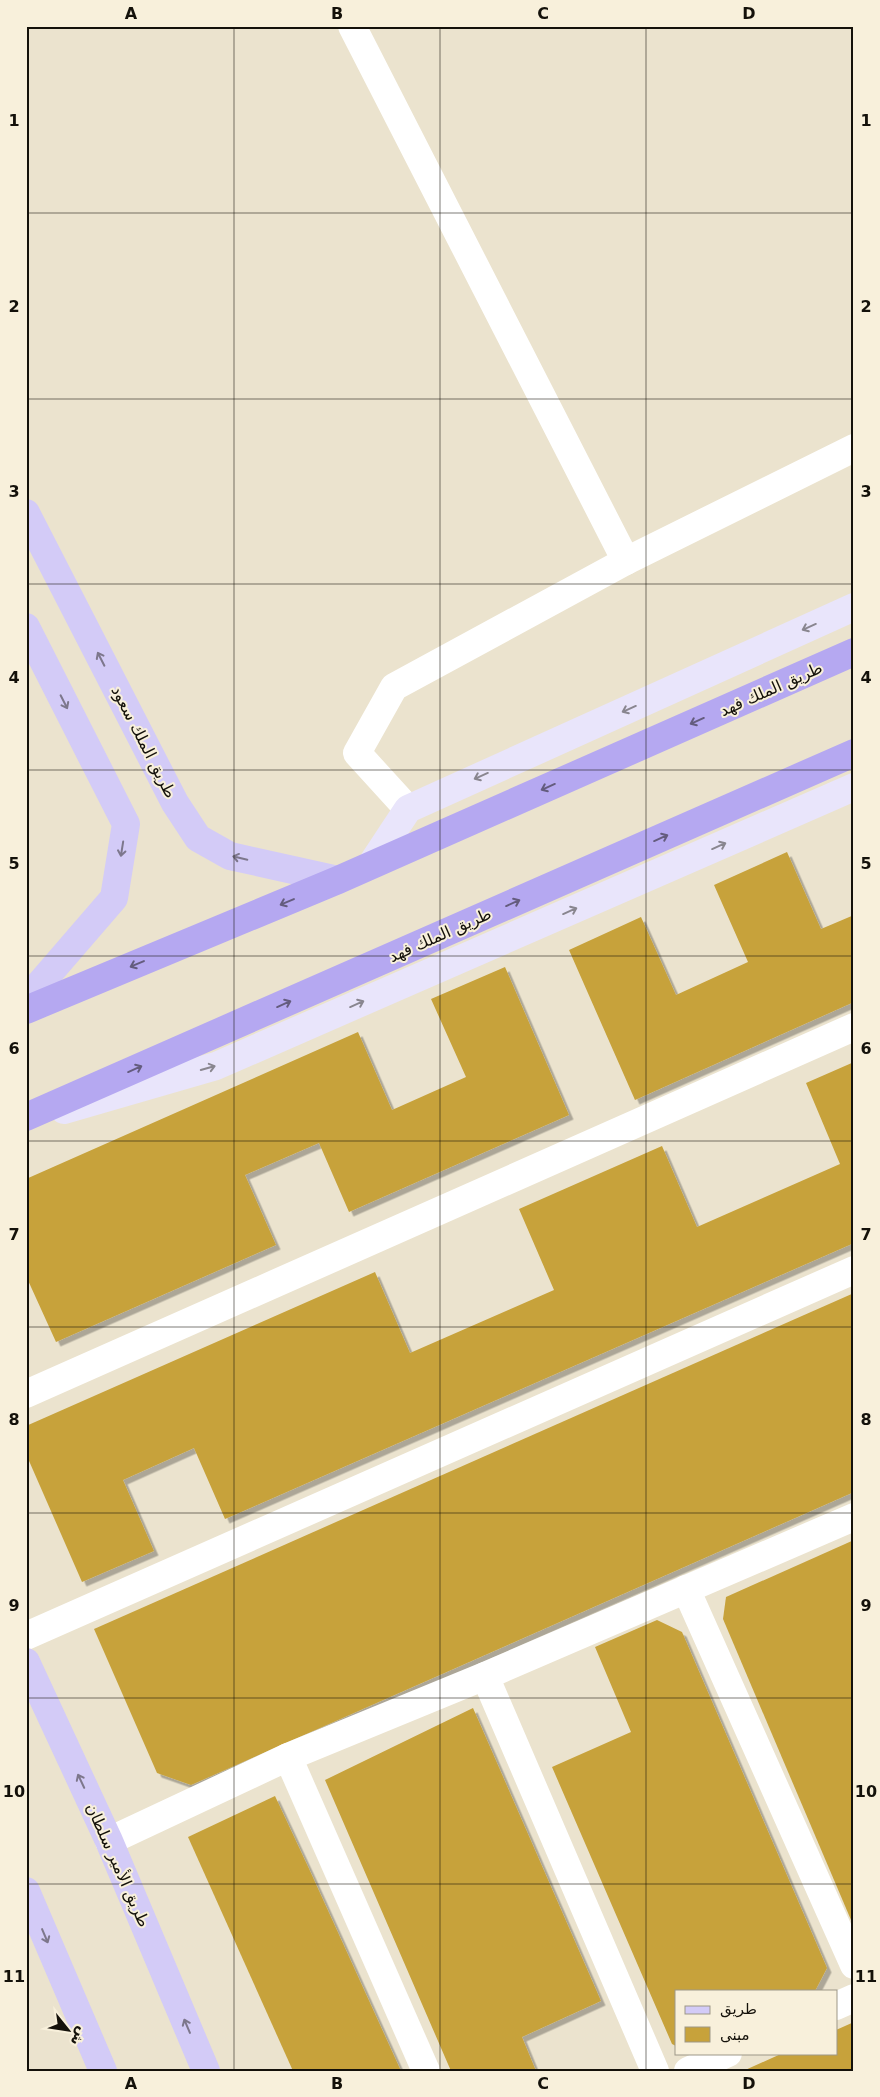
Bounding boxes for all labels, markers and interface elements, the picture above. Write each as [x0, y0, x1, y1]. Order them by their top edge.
text: A [125, 4, 138, 23]
text: B [331, 4, 343, 23]
text: C [537, 4, 549, 23]
text: D [742, 4, 756, 23]
text: 1 [8, 111, 20, 130]
text: 1 [860, 111, 872, 130]
text: 2 [8, 297, 20, 316]
text: 2 [860, 297, 872, 316]
text: 3 [8, 482, 20, 501]
text: 3 [860, 482, 872, 501]
one-way arrow [802, 623, 817, 633]
one-way arrow [96, 652, 105, 667]
street label: طريق الملك فهد [717, 658, 826, 721]
text: 4 [8, 668, 20, 687]
text: 4 [860, 668, 872, 687]
street label: طريق الملك سعود [107, 683, 180, 802]
one-way arrow [60, 694, 69, 709]
one-way arrow [622, 704, 637, 714]
one-way arrow [690, 717, 705, 727]
one-way arrow [474, 771, 489, 781]
one-way arrow [541, 782, 556, 792]
one-way arrow [653, 832, 668, 842]
one-way arrow [711, 840, 726, 850]
one-way arrow [116, 841, 126, 857]
one-way arrow [232, 853, 248, 862]
text: 5 [8, 854, 20, 873]
text: 5 [860, 854, 872, 873]
one-way arrow [280, 898, 295, 907]
one-way arrow [505, 898, 520, 908]
street label: طريق الملك فهد [386, 904, 495, 967]
one-way arrow [562, 906, 577, 916]
one-way arrow [130, 960, 146, 969]
one-way arrow [276, 998, 291, 1008]
one-way arrow [349, 999, 364, 1009]
text: 6 [8, 1039, 20, 1058]
text: 6 [860, 1039, 872, 1058]
one-way arrow [199, 1063, 215, 1073]
one-way arrow [127, 1064, 142, 1074]
text: 7 [8, 1225, 20, 1244]
text: 7 [860, 1225, 872, 1244]
text: 8 [8, 1410, 20, 1429]
text: 8 [860, 1410, 872, 1429]
text: 9 [8, 1596, 20, 1615]
text: 9 [860, 1596, 872, 1615]
one-way arrow [75, 1773, 85, 1788]
text: 10 [3, 1782, 25, 1801]
text: 10 [855, 1782, 877, 1801]
street label: طريق الأمير سلطان [81, 1800, 155, 1930]
one-way arrow [41, 1928, 51, 1943]
text: 11 [3, 1967, 25, 1986]
text: 11 [855, 1967, 877, 1986]
legend [675, 1990, 838, 2054]
text: طريق [720, 2000, 757, 2018]
north arrow [42, 2004, 92, 2054]
one-way arrow [182, 2019, 192, 2034]
text: ش [67, 2024, 91, 2049]
text: مبنى [720, 2026, 750, 2044]
text: A [125, 2074, 138, 2093]
text: B [331, 2074, 343, 2093]
text: C [537, 2074, 549, 2093]
text: D [742, 2074, 756, 2093]

